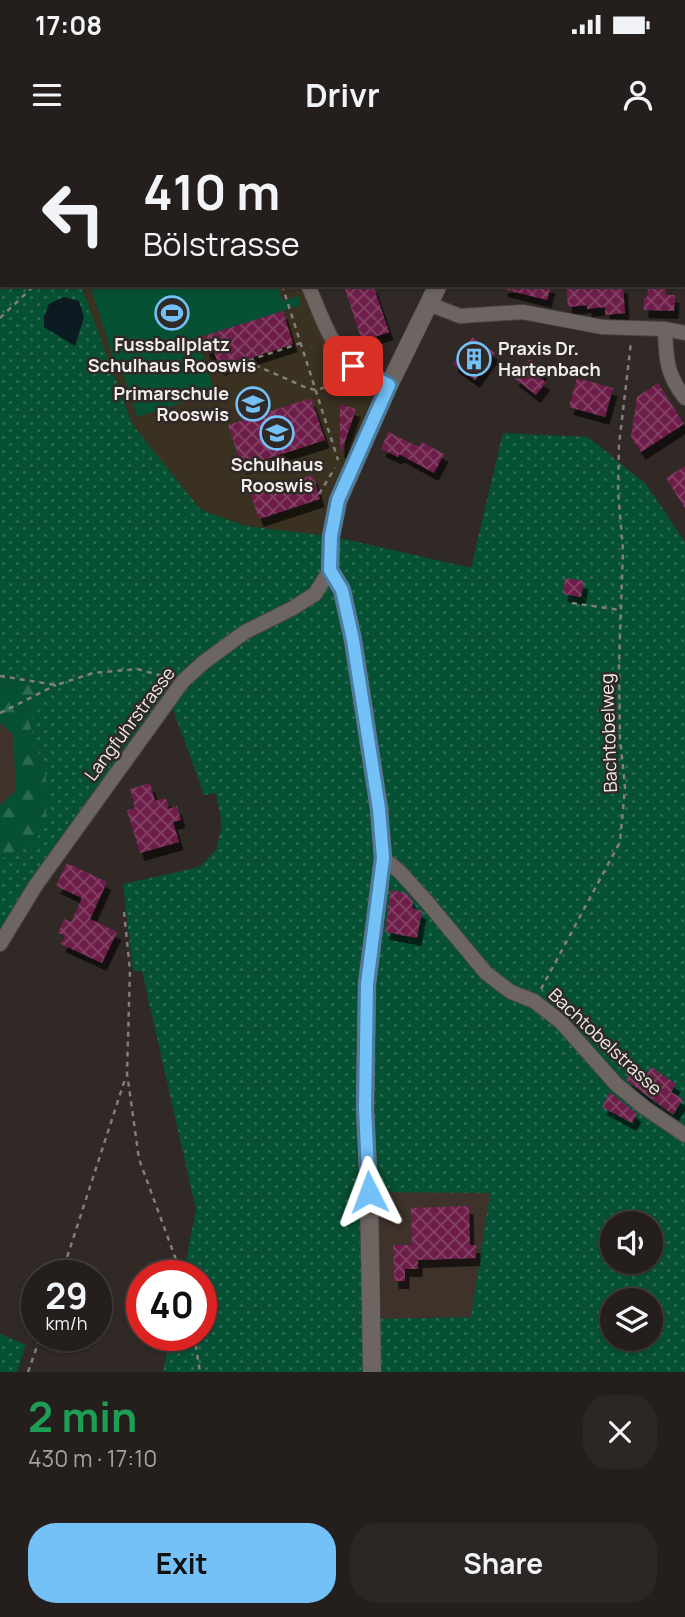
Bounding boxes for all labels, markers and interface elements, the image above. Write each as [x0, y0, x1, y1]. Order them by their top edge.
text: 17:08 [35, 7, 102, 43]
text: Drivr [305, 73, 380, 117]
icon: menu [28, 76, 66, 114]
icon: person [619, 76, 657, 114]
text: 410 m [143, 158, 280, 225]
icon: left [28, 168, 119, 259]
text: Bölstrasse [143, 222, 300, 266]
sports icon: Fussballplatz Schulhaus Rooswis [153, 294, 191, 332]
place label: Fussballplatz Schulhaus Rooswis [88, 332, 257, 377]
pin [323, 336, 383, 396]
place label: Praxis Dr. Hartenbach [498, 336, 601, 381]
building icon: Praxis Dr. Hartenbach [455, 340, 493, 378]
icon: arrive [334, 347, 372, 385]
place label: Primarschule Rooswis [113, 381, 229, 426]
school or university icon: Primarschule Rooswis [234, 385, 272, 423]
school or university icon: Schulhaus Rooswis [258, 414, 296, 452]
place label: Schulhaus Rooswis [231, 452, 323, 497]
street label: Langfuhrstrasse [79, 662, 180, 785]
street label: Bachtobelweg [594, 673, 622, 793]
street label: Bachtobelstrasse [544, 982, 668, 1100]
position arrow [332, 1155, 406, 1229]
map controls [600, 1211, 663, 1351]
button: sound [600, 1211, 663, 1274]
speed limit sign: 40 [126, 1260, 217, 1351]
text: 29 [45, 1272, 88, 1320]
button: layers [600, 1288, 663, 1351]
text: km/h [46, 1311, 87, 1335]
text: 2 min [28, 1387, 137, 1445]
button: close [583, 1395, 657, 1469]
text: 430 m · 17:10 [28, 1442, 157, 1474]
button: Exit [28, 1523, 336, 1603]
button: Share [350, 1523, 657, 1603]

